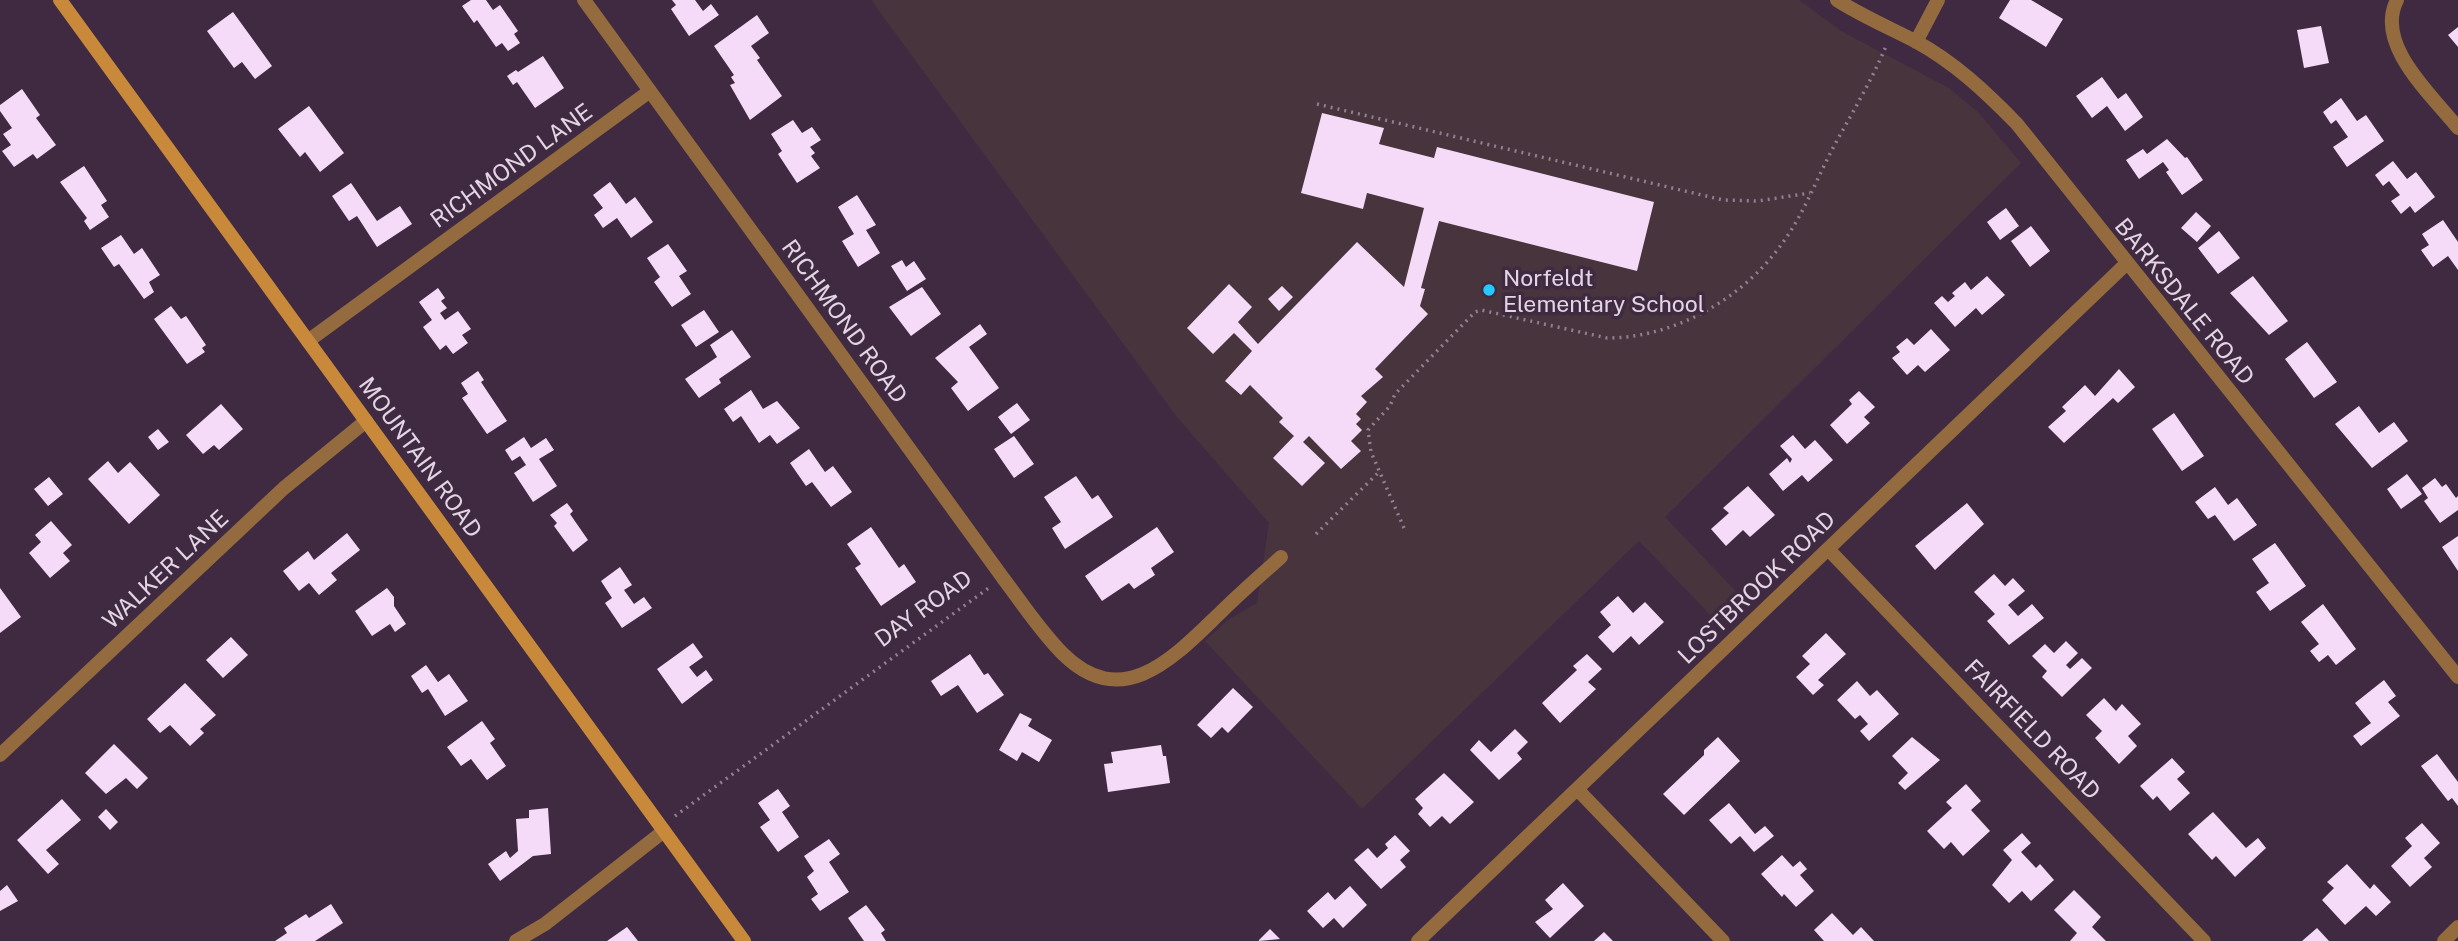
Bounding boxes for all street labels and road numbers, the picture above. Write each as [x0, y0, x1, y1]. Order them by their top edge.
street label: RICHMOND LANE [425, 97, 597, 233]
street label: BARKSDALE ROAD [2110, 212, 2260, 390]
street label: RICHMOND ROAD [777, 234, 913, 408]
street label: MOUNTAIN ROAD [354, 372, 488, 542]
street label: WALKER LANE [97, 504, 233, 634]
street label: LOSTBROOK ROAD [1672, 505, 1840, 669]
street label: DAY ROAD [869, 564, 977, 652]
street label: FAIRFIELD ROAD [1959, 654, 2107, 804]

